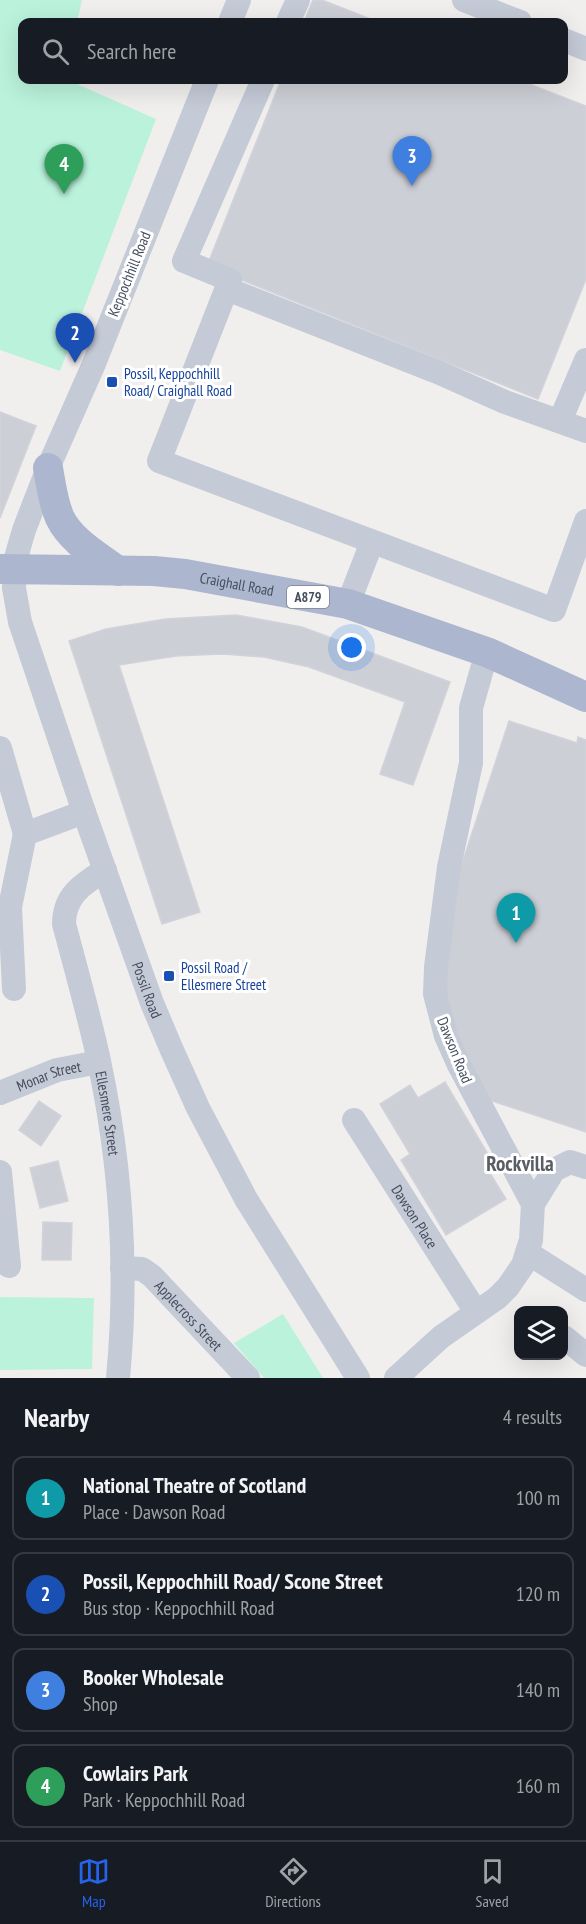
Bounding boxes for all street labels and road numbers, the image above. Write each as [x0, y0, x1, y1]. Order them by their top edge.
street label: Keppochhill Road [103, 229, 155, 319]
street label: Craighall Road [198, 567, 276, 600]
road number: A879 [287, 586, 329, 608]
street label: Possil Road [129, 959, 167, 1021]
street label: Dawson Road [433, 1014, 477, 1086]
street label: Monar Street [14, 1056, 82, 1095]
street label: Ellesmere Street [92, 1069, 124, 1156]
street label: Dawson Place [388, 1181, 442, 1252]
street label: Applecross Street [151, 1276, 227, 1354]

